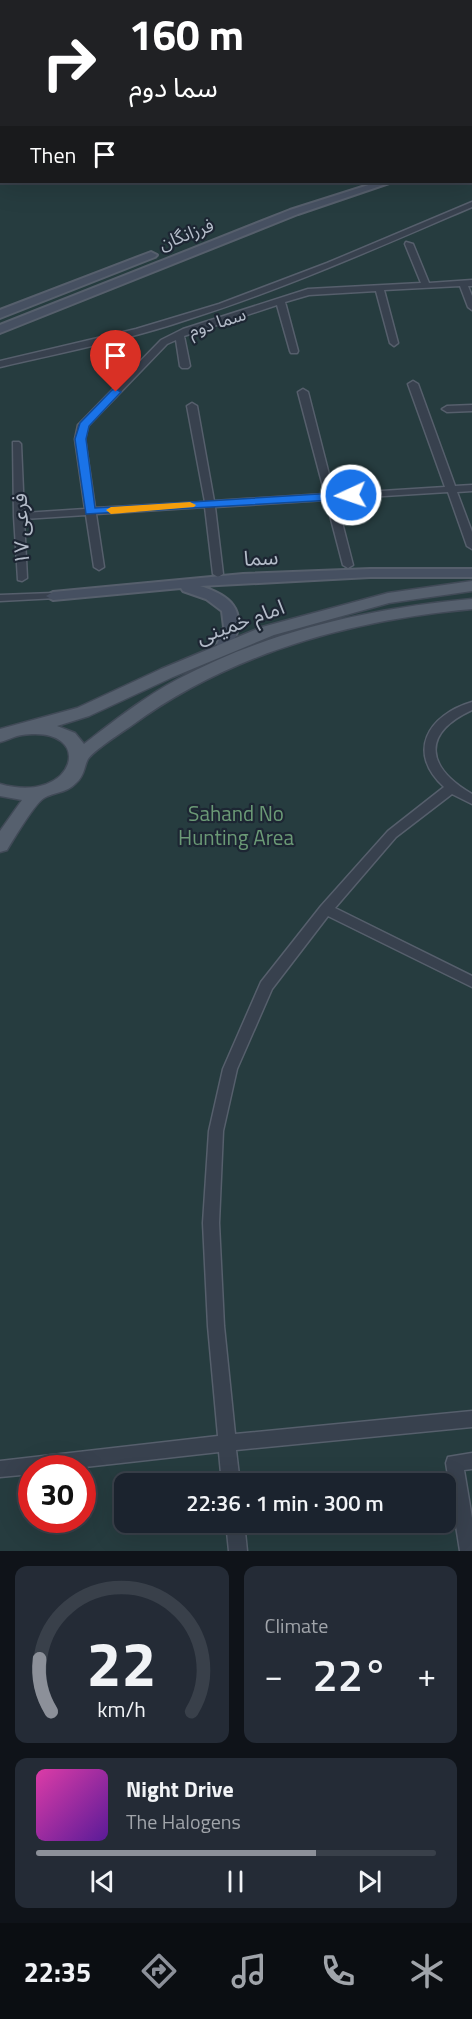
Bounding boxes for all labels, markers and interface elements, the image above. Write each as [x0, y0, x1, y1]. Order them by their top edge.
text: 160 m [129, 2, 244, 66]
icon: right [30, 24, 108, 102]
text: سما دوم [129, 66, 218, 107]
text: Then [30, 138, 76, 172]
icon: arrive [88, 138, 121, 171]
street label: فرزانگان [154, 211, 218, 257]
street label: سما دوم [185, 300, 250, 345]
pin [90, 330, 141, 392]
icon: arrive [99, 339, 132, 372]
position arrow [319, 463, 383, 527]
street label: فرعی ۱۷ [3, 493, 37, 565]
street label: سما [243, 540, 279, 574]
street label: امام خمینی [191, 590, 289, 653]
park label: Sahand No Hunting Area [178, 797, 294, 853]
speed limit sign: 30 [18, 1455, 96, 1533]
text: 22:36 · 1 min · 300 m [186, 1486, 384, 1520]
text: Climate [265, 1610, 328, 1641]
text: 22 [87, 1615, 157, 1710]
text: 22° [312, 1640, 388, 1708]
text: − [265, 1650, 283, 1700]
text: + [418, 1650, 436, 1700]
text: km/h [97, 1693, 146, 1725]
text: Night Drive [126, 1772, 234, 1806]
text: The Halogens [126, 1806, 241, 1837]
icon: previous [86, 1865, 119, 1898]
icon: pause [219, 1865, 252, 1898]
icon: next [353, 1865, 386, 1898]
icon: directions [138, 1950, 180, 1992]
icon: music [228, 1950, 270, 1992]
icon: phone [317, 1950, 359, 1992]
icon: climate [406, 1950, 448, 1992]
text: 22:35 [24, 1951, 91, 1992]

